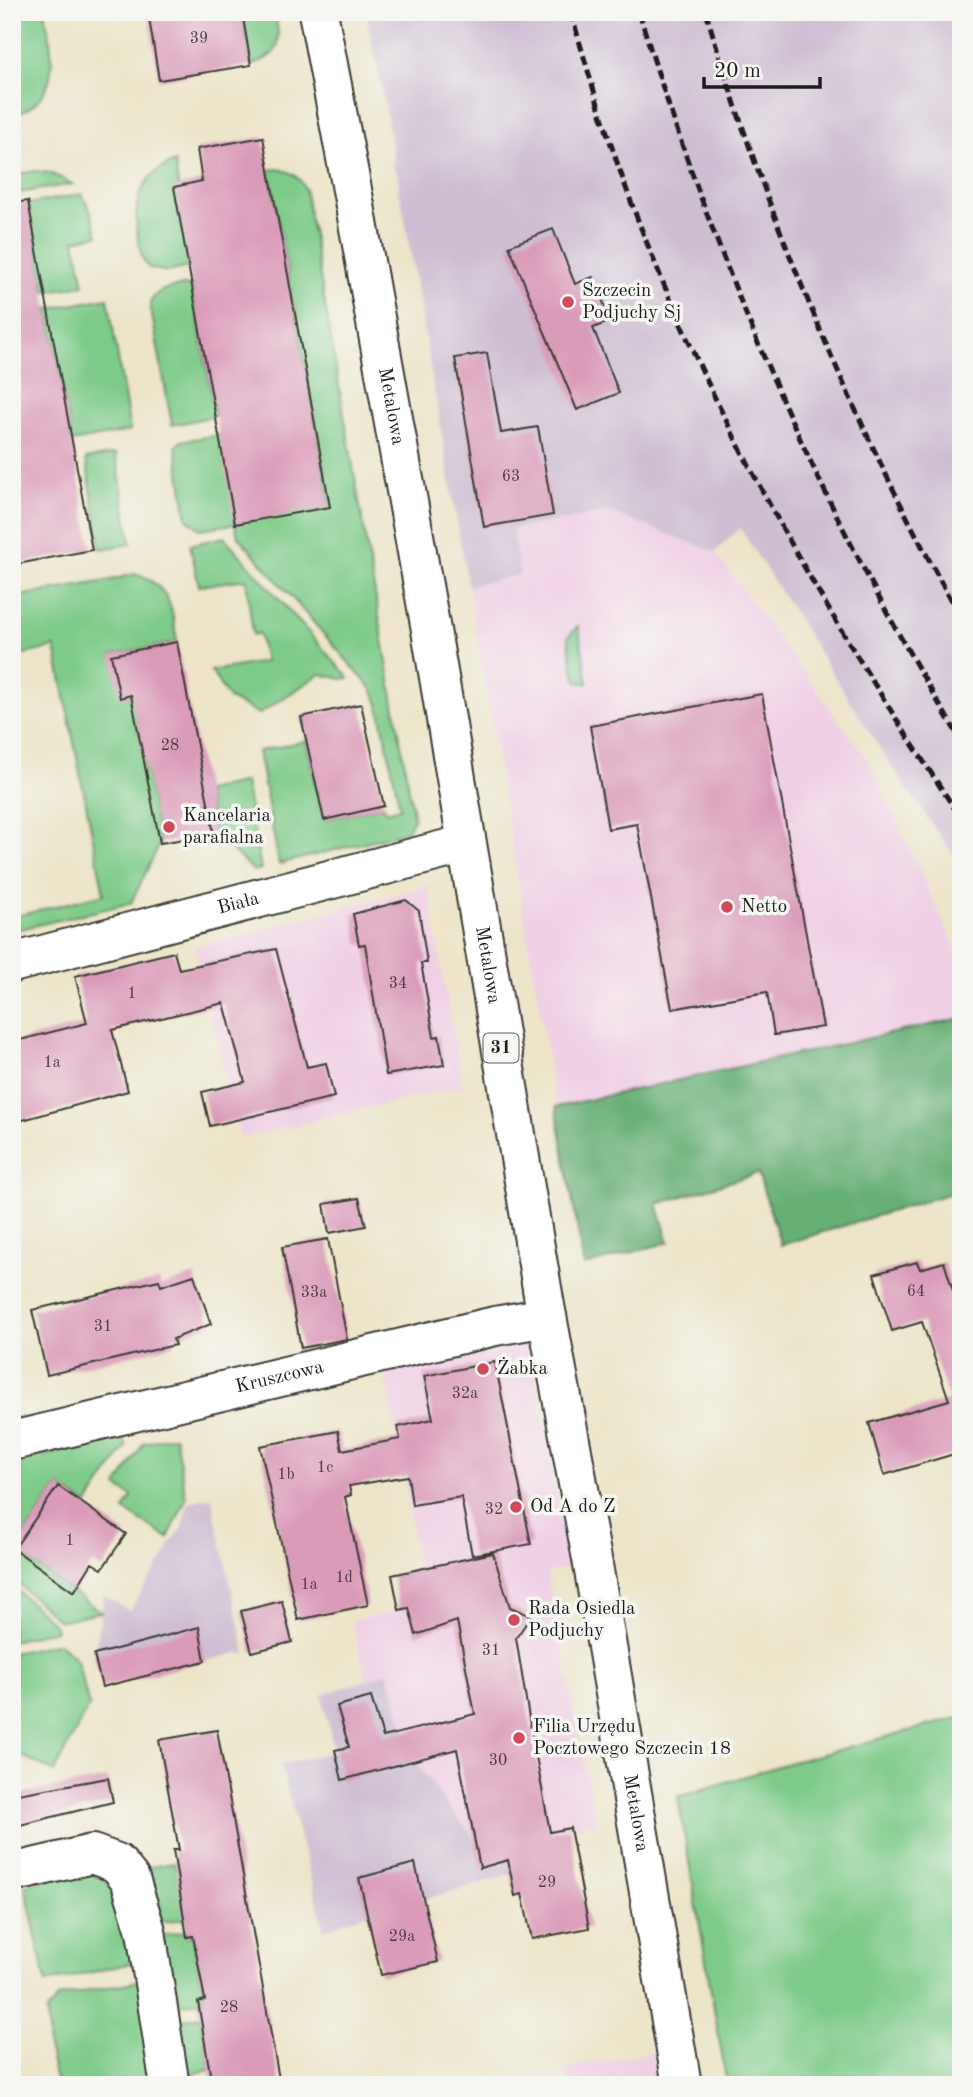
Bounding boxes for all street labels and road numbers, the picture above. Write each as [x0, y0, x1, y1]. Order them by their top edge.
street label: Metalowa [375, 366, 407, 447]
street label: Biała [215, 889, 262, 918]
street label: Metalowa [472, 925, 504, 1006]
road number: 31 [484, 1034, 518, 1063]
street label: Kruszcowa [234, 1358, 326, 1397]
street label: Metalowa [620, 1773, 652, 1854]

